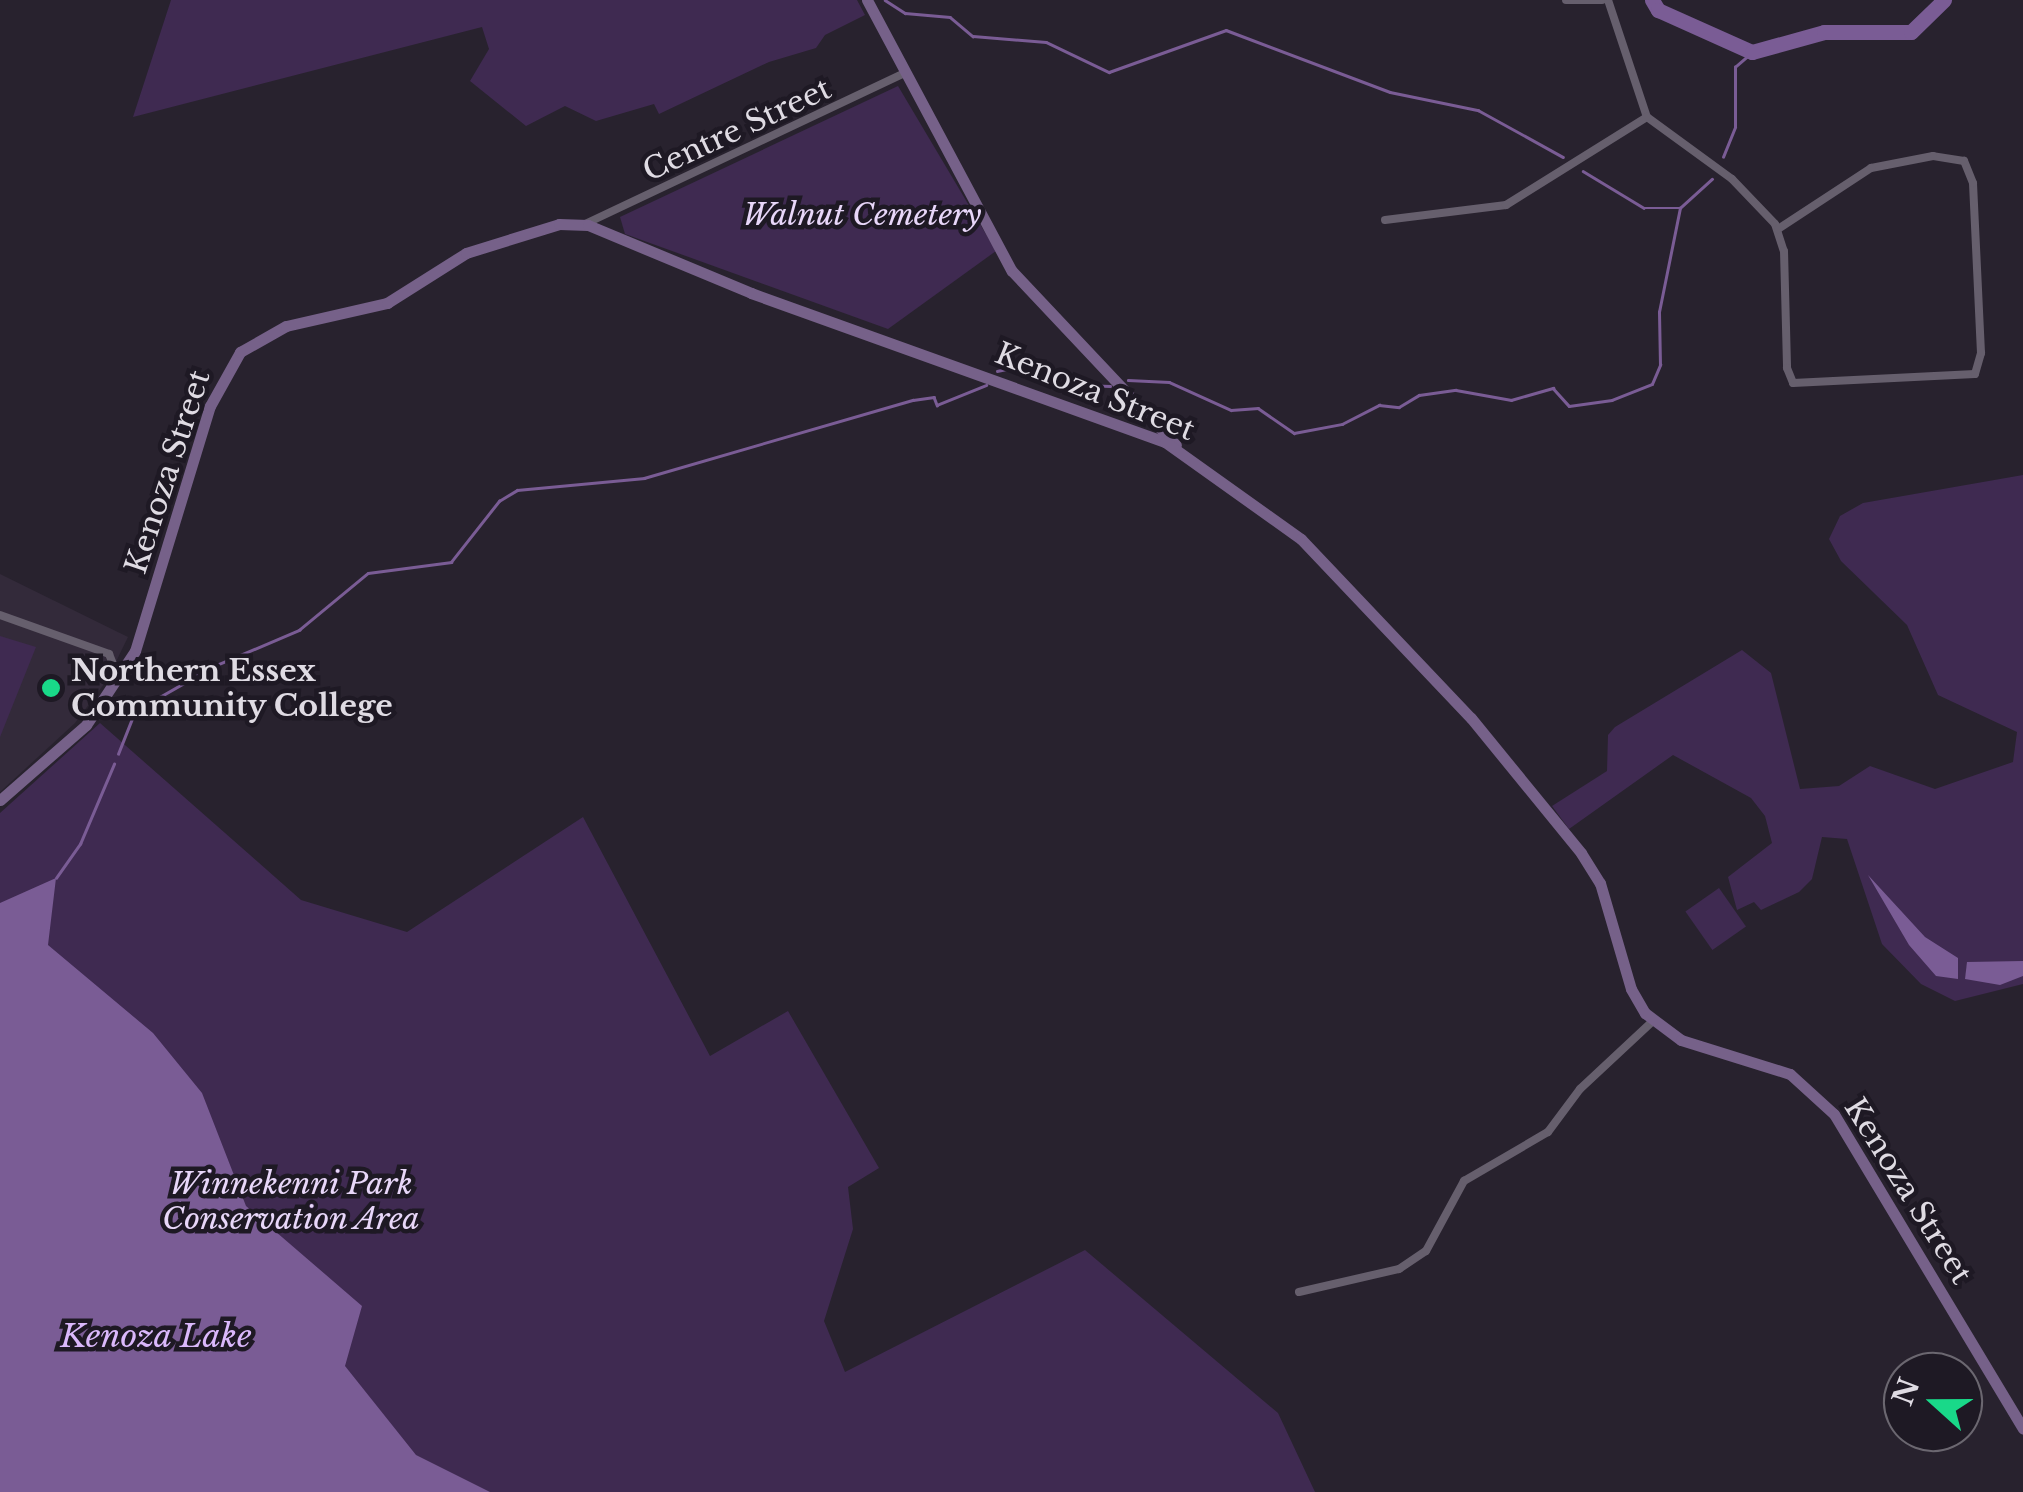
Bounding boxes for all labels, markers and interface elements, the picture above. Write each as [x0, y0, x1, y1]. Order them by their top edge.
street label: Centre Street [637, 71, 837, 189]
park label: Walnut Cemetery [742, 197, 982, 233]
street label: Kenoza Street [990, 336, 1200, 448]
street label: Kenoza Street [118, 366, 218, 578]
place label: Northern Essex Community College [71, 653, 394, 724]
marker: Northern Essex Community College [40, 677, 62, 699]
street label: Kenoza Street [1837, 1091, 1979, 1291]
park label: Winnekenni Park Conservation Area [161, 1166, 421, 1236]
water label: Kenoza Lake [60, 1317, 252, 1355]
north arrow [1883, 1352, 1983, 1452]
text: N [1885, 1373, 1927, 1410]

